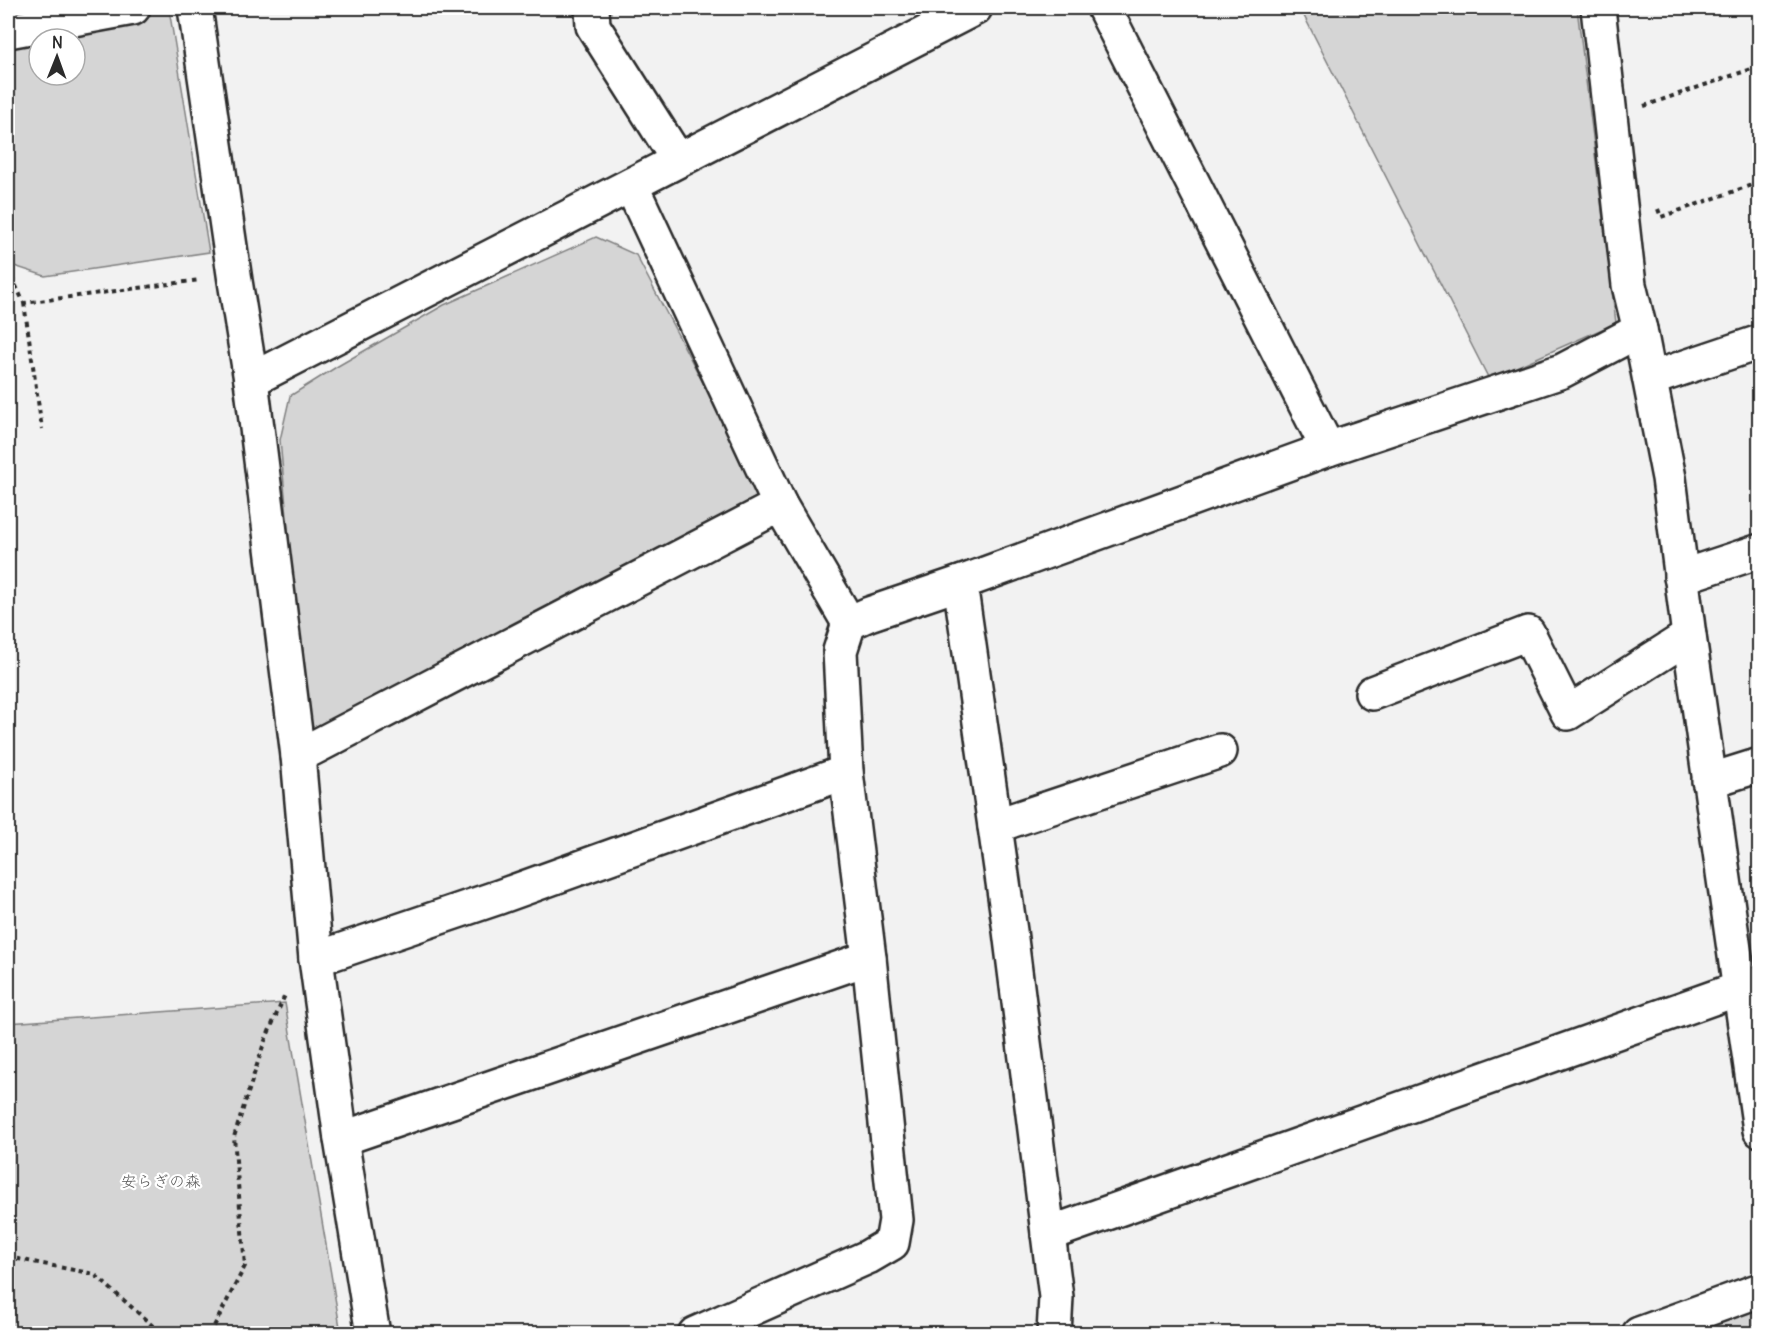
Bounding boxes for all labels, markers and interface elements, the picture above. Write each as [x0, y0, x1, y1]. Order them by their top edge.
north arrow [27, 27, 87, 87]
text: N [52, 32, 63, 52]
park label: 安らぎの森 [121, 1171, 201, 1191]

